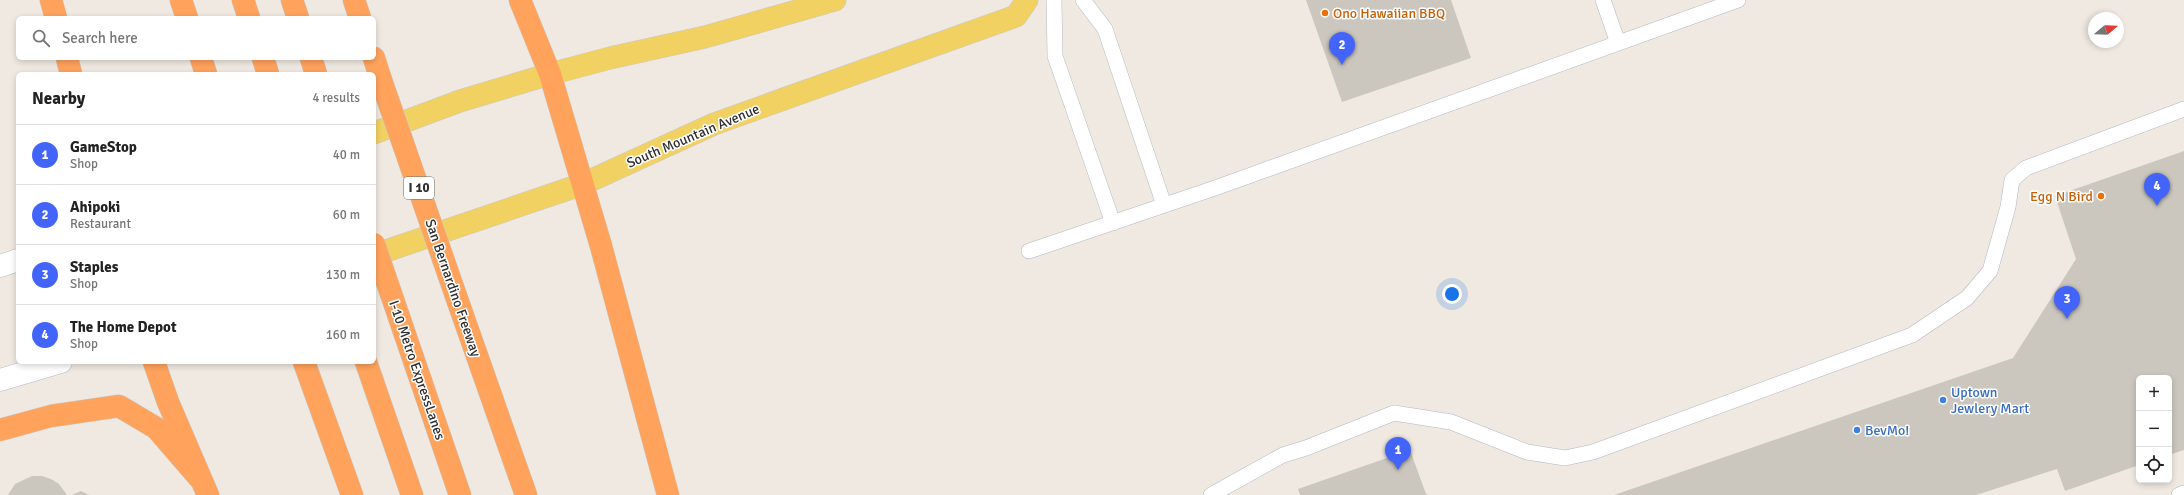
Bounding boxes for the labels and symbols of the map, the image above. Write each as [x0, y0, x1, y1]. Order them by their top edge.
place label: Ono Hawaiian BBQ [1333, 5, 1445, 22]
marker: Ono Hawaiian BBQ [1320, 8, 1330, 18]
north arrow [2088, 12, 2124, 48]
pin: 2 [1329, 32, 1355, 65]
street label: South Mountain Avenue [624, 100, 762, 172]
pin: 4 [2144, 173, 2170, 206]
road number: I 10 [404, 177, 434, 199]
place label: Egg N Bird [2030, 188, 2093, 205]
marker: Egg N Bird [2096, 191, 2106, 201]
street label: San Bernardino Freeway [421, 217, 485, 359]
your location [1442, 284, 1462, 304]
pin: 3 [2054, 286, 2080, 319]
street label: I-10 Metro ExpressLanes [385, 298, 449, 442]
place label: Uptown Jewlery Mart [1951, 384, 2029, 417]
marker: Uptown Jewlery Mart [1938, 395, 1948, 405]
place label: BevMo! [1865, 422, 1909, 439]
marker: BevMo! [1852, 425, 1862, 435]
pin: 1 [1385, 437, 1411, 470]

